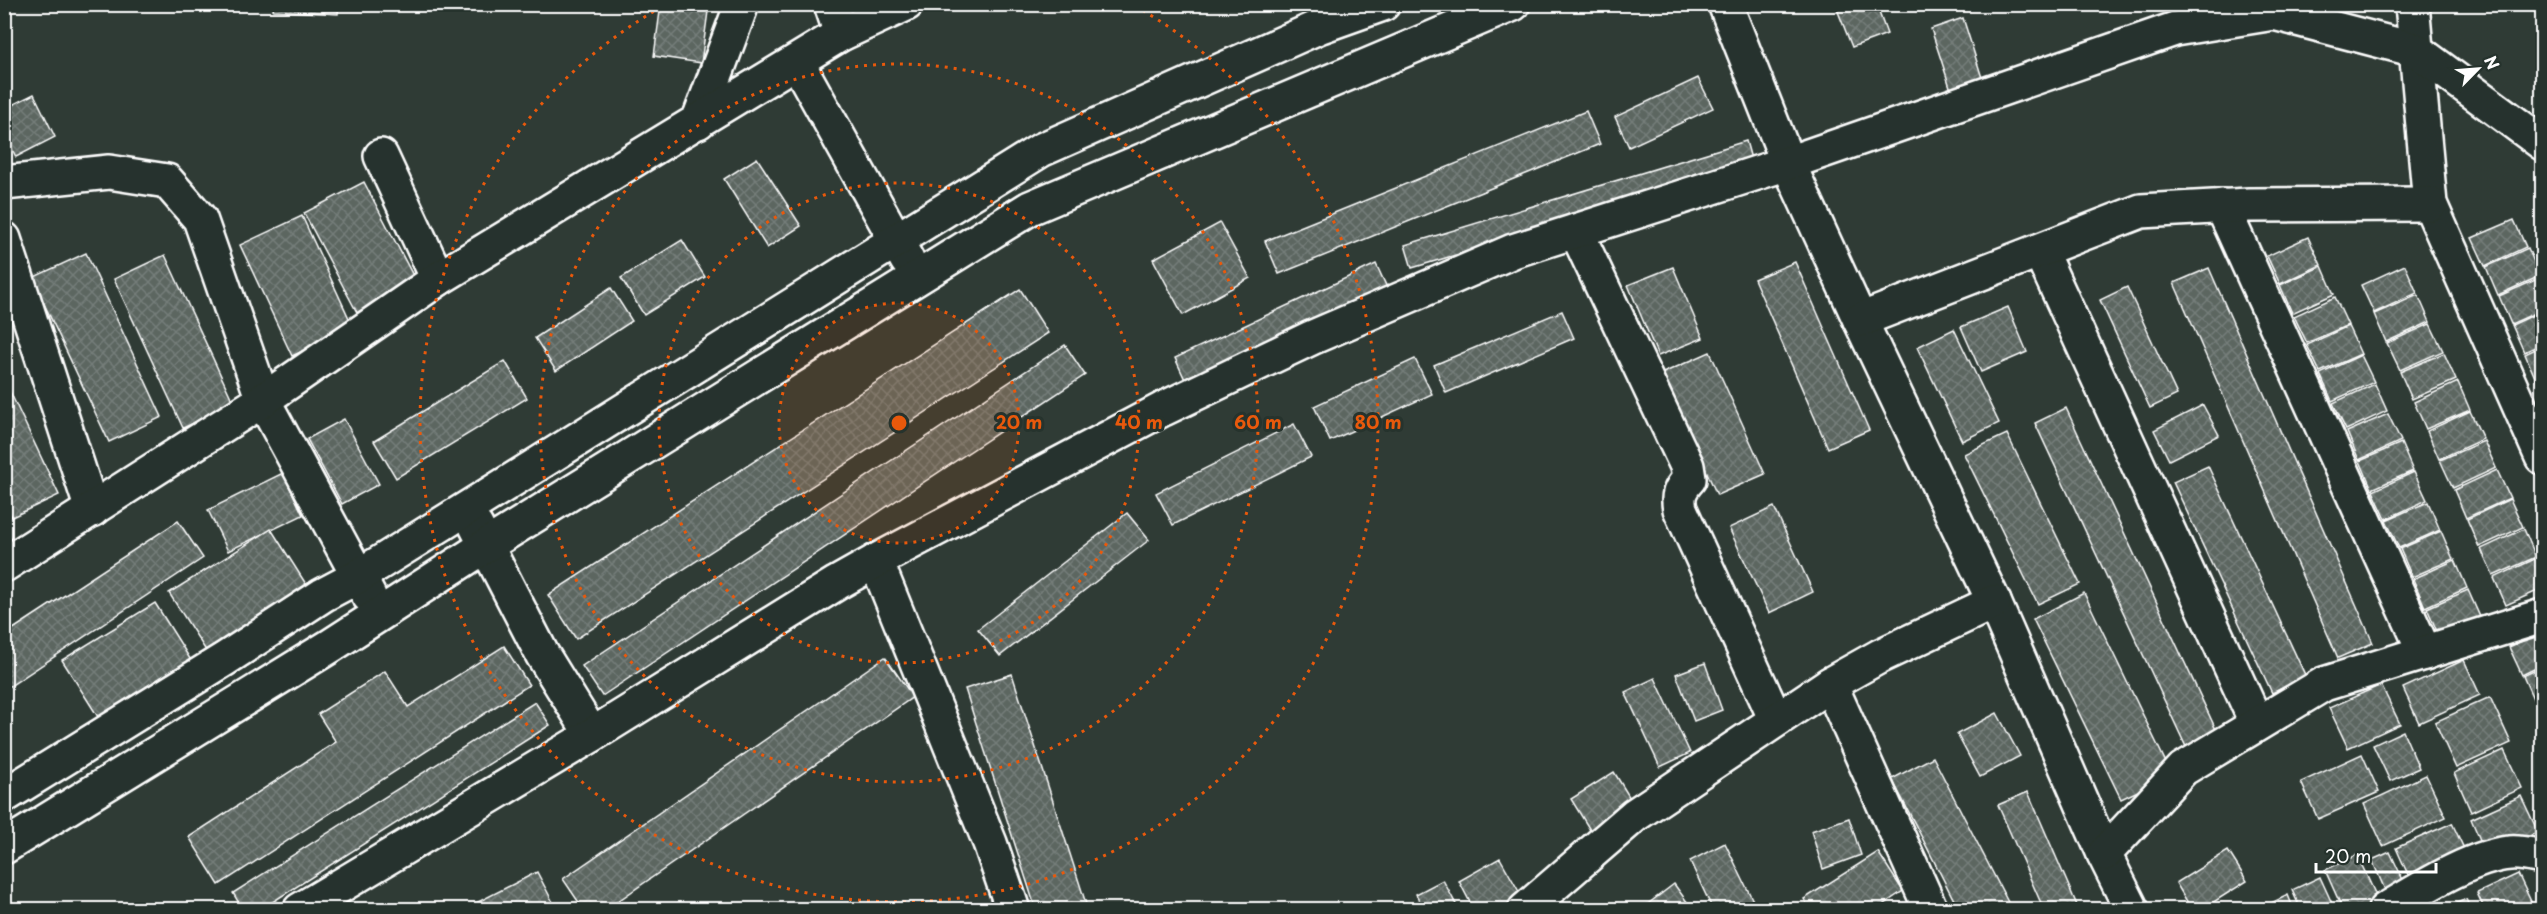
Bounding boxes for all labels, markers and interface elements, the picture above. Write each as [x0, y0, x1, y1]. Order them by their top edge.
north arrow [2448, 39, 2508, 99]
text: N [2479, 51, 2506, 73]
text: 20 m [996, 408, 1042, 435]
text: 40 m [1115, 408, 1163, 435]
text: 60 m [1234, 408, 1282, 435]
text: 80 m [1354, 408, 1402, 435]
centre of rings [889, 413, 909, 433]
scale bar [2316, 836, 2436, 874]
text: 20 m [2325, 842, 2371, 869]

